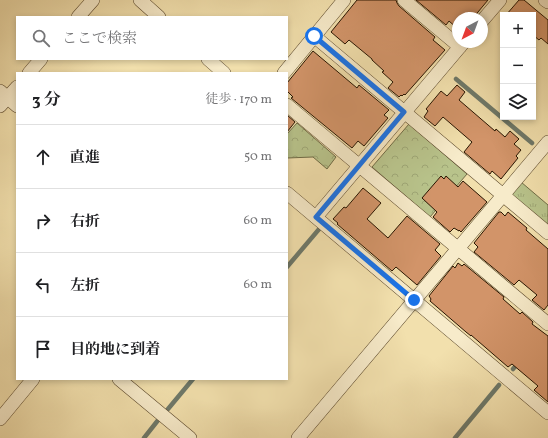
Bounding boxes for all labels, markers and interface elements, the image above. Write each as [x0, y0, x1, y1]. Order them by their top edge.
north arrow [452, 12, 488, 48]
map controls [500, 12, 536, 120]
button: + [500, 12, 536, 48]
search box [16, 16, 288, 60]
icon: search [30, 27, 52, 49]
route start [305, 27, 323, 45]
text: ここで検索 [62, 29, 137, 50]
button: − [500, 48, 536, 84]
button: layers [500, 84, 536, 120]
text: 3 分 [32, 89, 61, 112]
text: 徒歩 · 170 m [206, 91, 272, 109]
icon: ahead [32, 146, 54, 168]
text: 直進 [70, 148, 100, 169]
text: 50 m [244, 148, 272, 166]
icon: right [32, 210, 54, 232]
text: 右折 [70, 212, 100, 233]
text: 60 m [244, 212, 272, 230]
icon: left [32, 274, 54, 296]
text: 左折 [70, 276, 100, 297]
text: 60 m [244, 276, 272, 294]
route end [405, 291, 423, 309]
icon: arrive [32, 338, 54, 360]
text: 目的地に到着 [70, 340, 160, 361]

